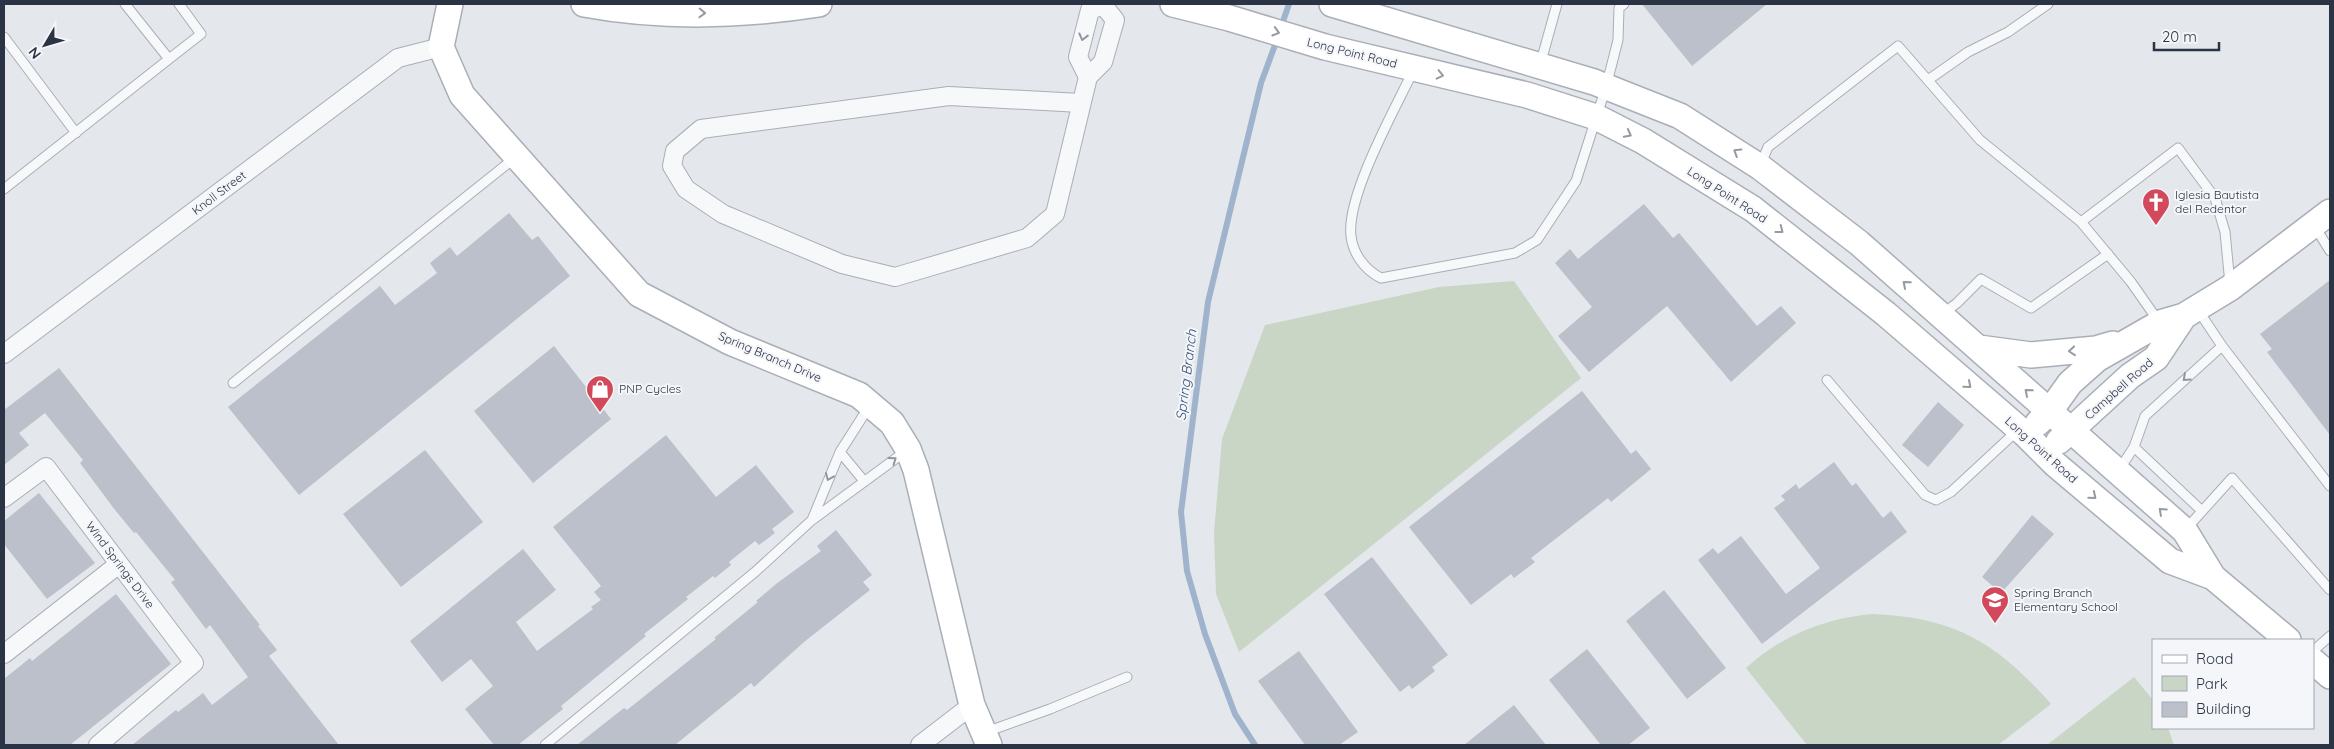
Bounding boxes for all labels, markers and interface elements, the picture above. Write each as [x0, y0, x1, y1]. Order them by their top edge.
one-way arrow [698, 8, 706, 19]
north arrow [20, 20, 70, 70]
scale bar [2154, 20, 2219, 52]
one-way arrow [1271, 27, 1280, 37]
text: 20 m [2162, 27, 2197, 46]
one-way arrow [1078, 33, 1089, 42]
street label: Long Point Road [1306, 34, 1399, 71]
text: N [24, 43, 45, 63]
one-way arrow [1436, 69, 1445, 80]
one-way arrow [1623, 128, 1632, 138]
one-way arrow [1733, 149, 1742, 158]
street label: Long Point Road [1685, 163, 1770, 226]
street label: Knoll Street [189, 167, 249, 218]
church icon: Iglesia Bautista del Redentor [2141, 187, 2171, 226]
place label: Iglesia Bautista del Redentor [2175, 187, 2259, 216]
one-way arrow [1774, 225, 1783, 233]
one-way arrow [1902, 281, 1911, 290]
water label: Spring Branch [1171, 327, 1201, 422]
street label: Spring Branch Drive [716, 328, 824, 385]
one-way arrow [2068, 345, 2076, 356]
street label: Campbell Road [2081, 355, 2156, 422]
one-way arrow [2183, 373, 2192, 382]
shop icon: PNP Cycles [585, 374, 615, 413]
one-way arrow [1963, 380, 1972, 389]
place label: PNP Cycles [619, 381, 682, 396]
one-way arrow [2024, 388, 2033, 397]
street label: Long Point Road [2002, 413, 2081, 486]
one-way arrow [887, 457, 897, 466]
one-way arrow [825, 473, 835, 481]
one-way arrow [2087, 491, 2096, 499]
one-way arrow [2159, 508, 2168, 517]
street label: Wind Springs Drive [83, 518, 158, 611]
school or university icon: Spring Branch Elementary School [1980, 585, 2010, 624]
place label: Spring Branch Elementary School [2014, 585, 2118, 614]
legend [2152, 639, 2314, 729]
text: Road [2196, 649, 2233, 668]
text: Park [2196, 674, 2228, 693]
text: Building [2196, 699, 2251, 718]

